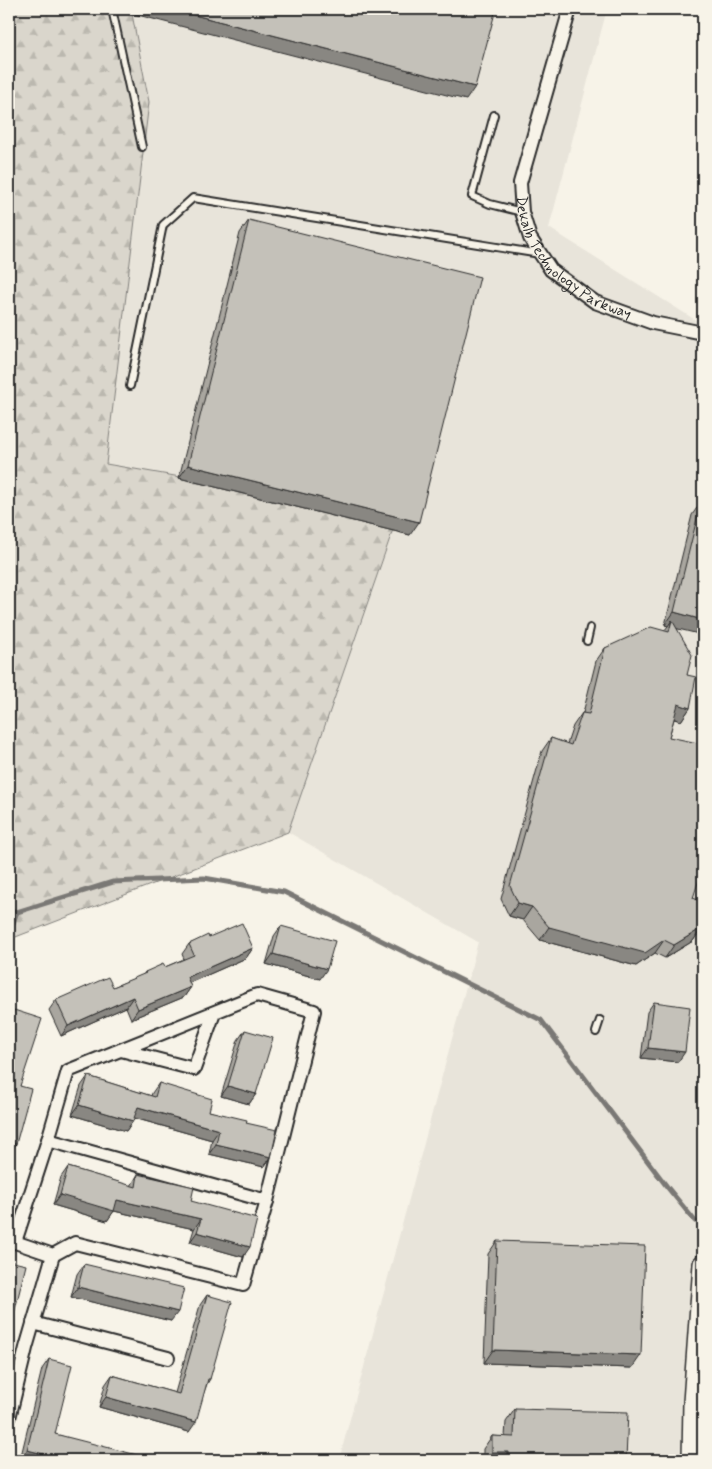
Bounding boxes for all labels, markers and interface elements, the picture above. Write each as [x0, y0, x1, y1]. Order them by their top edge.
street label: Dekalb Technology Parkway [511, 195, 634, 324]

